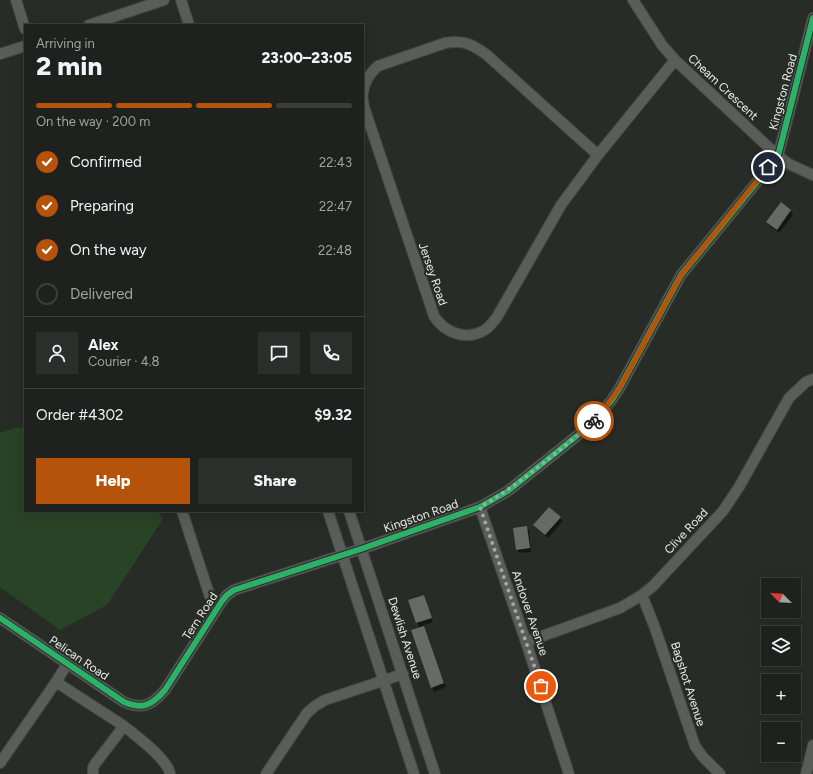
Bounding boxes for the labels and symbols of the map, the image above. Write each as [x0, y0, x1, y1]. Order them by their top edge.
street label: Cheam Crescent [685, 51, 761, 123]
street label: Kingston Road [766, 52, 800, 132]
pin [751, 150, 785, 184]
street label: Jersey Road [416, 241, 450, 307]
courier [574, 401, 614, 441]
street label: Kingston Road [382, 497, 460, 535]
street label: Clive Road [661, 505, 711, 557]
street label: Andover Avenue [509, 569, 551, 658]
north arrow [761, 578, 801, 618]
street label: Tern Road [179, 590, 221, 642]
street label: Dewlish Avenue [385, 595, 425, 681]
street label: Pelican Road [47, 633, 111, 683]
street label: Bagshot Avenue [668, 640, 708, 728]
pin [524, 669, 558, 703]

